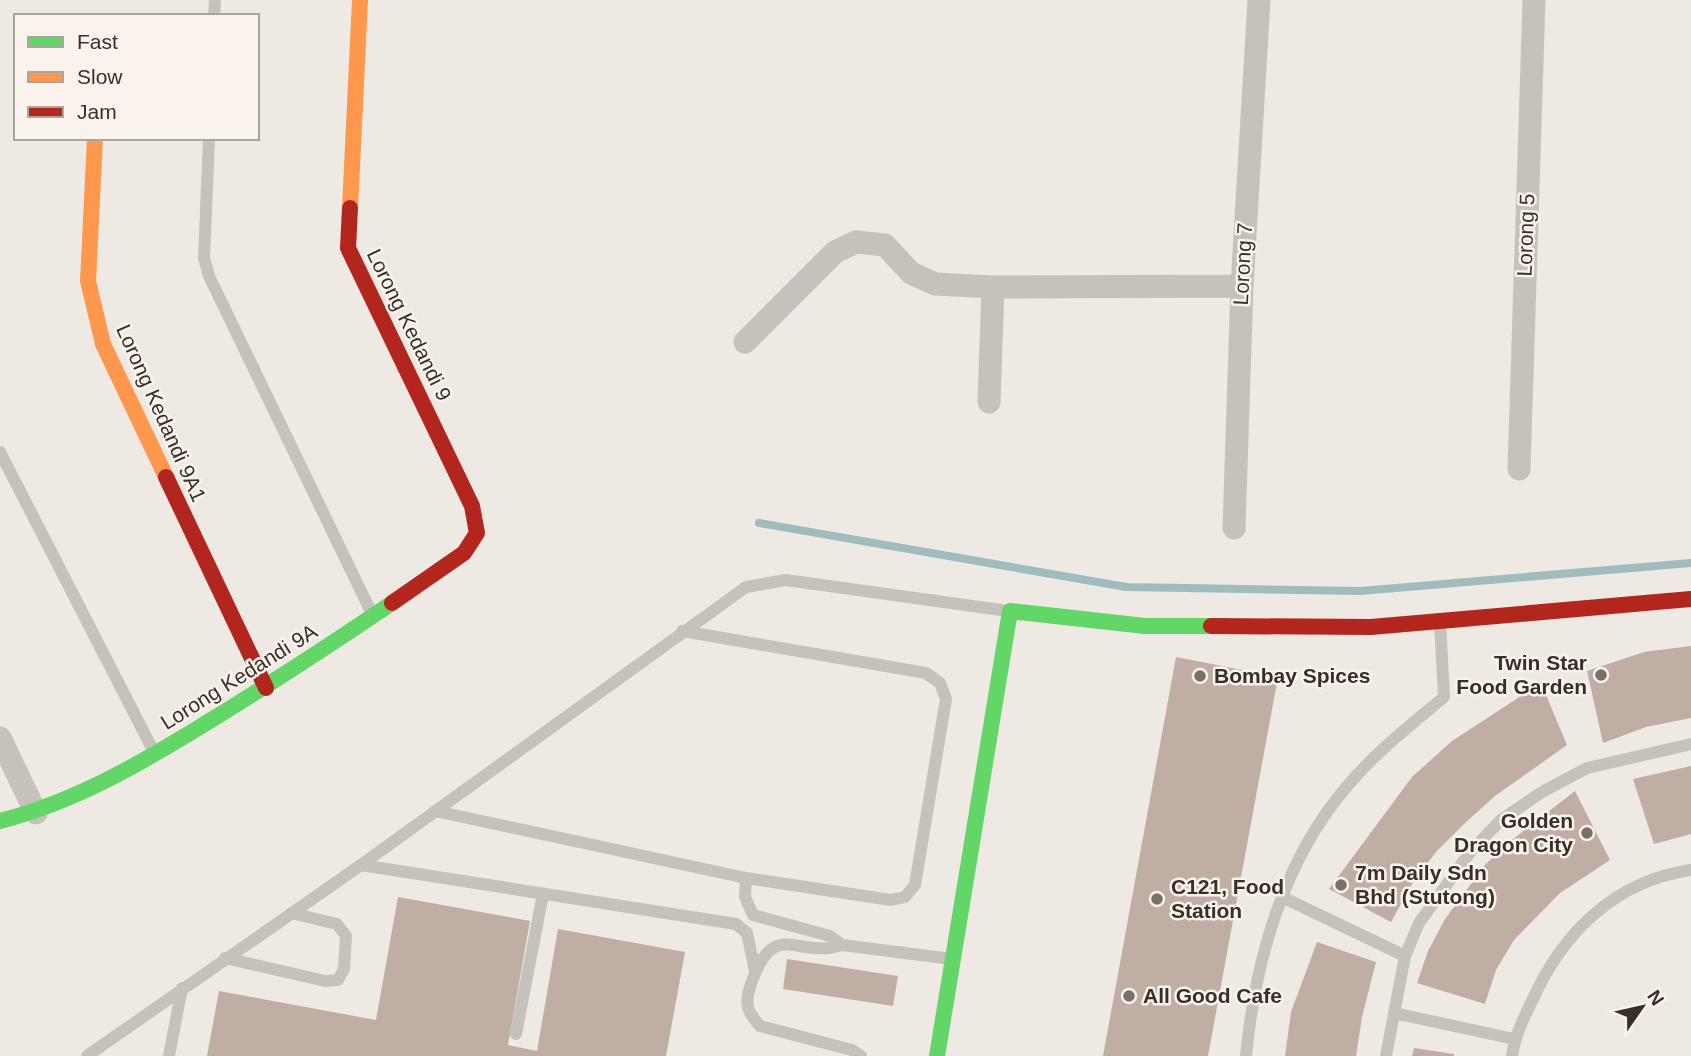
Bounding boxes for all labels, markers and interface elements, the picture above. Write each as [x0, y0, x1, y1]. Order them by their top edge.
legend [14, 14, 259, 140]
text: Fast [77, 30, 118, 53]
text: Slow [77, 65, 123, 88]
text: Jam [77, 100, 117, 123]
street label: Lorong 5 [1513, 193, 1538, 277]
street label: Lorong 7 [1229, 222, 1256, 306]
street label: Lorong Kedandi 9 [363, 245, 456, 404]
street label: Lorong Kedandi 9A1 [112, 321, 211, 505]
street label: Lorong Kedandi 9A [156, 619, 321, 734]
place label: Twin Star Food Garden [1456, 651, 1587, 698]
place label: Bombay Spices [1214, 664, 1370, 687]
marker: Twin Star Food Garden [1593, 667, 1609, 683]
marker: Bombay Spices [1192, 668, 1208, 684]
place label: Golden Dragon City [1454, 809, 1573, 856]
marker: Golden Dragon City [1579, 825, 1595, 841]
place label: 7m Daily Sdn Bhd (Stutong) [1355, 861, 1495, 908]
place label: C121, Food Station [1171, 875, 1284, 922]
marker: 7m Daily Sdn Bhd (Stutong) [1333, 877, 1349, 893]
marker: C121, Food Station [1149, 891, 1165, 907]
north arrow [1607, 972, 1677, 1042]
place label: All Good Cafe [1143, 984, 1282, 1007]
text: N [1643, 986, 1668, 1009]
marker: All Good Cafe [1121, 988, 1137, 1004]

